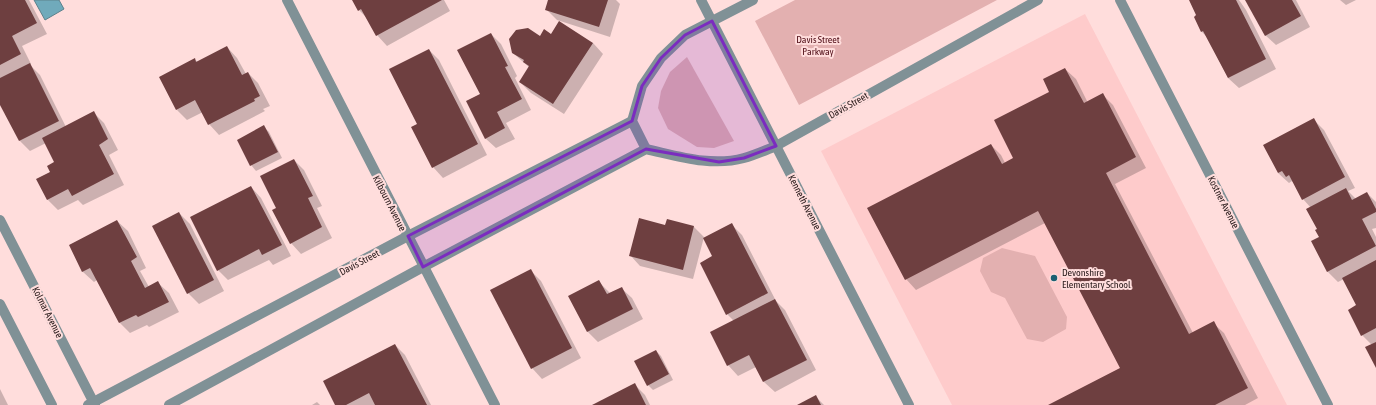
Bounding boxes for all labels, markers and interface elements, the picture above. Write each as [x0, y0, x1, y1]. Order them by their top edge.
park label: Davis Street Parkway [796, 34, 840, 57]
street label: Davis Street [827, 90, 870, 121]
street label: Kenneth Avenue [786, 173, 823, 232]
street label: Kilbourn Avenue [371, 174, 409, 233]
street label: Kostner Avenue [1206, 174, 1242, 231]
street label: Davis Street [337, 247, 381, 278]
place label: Devonshire Elementary School [1062, 267, 1131, 290]
marker: Devonshire Elementary School [1049, 273, 1059, 283]
street label: Kolmar Avenue [30, 285, 65, 340]

